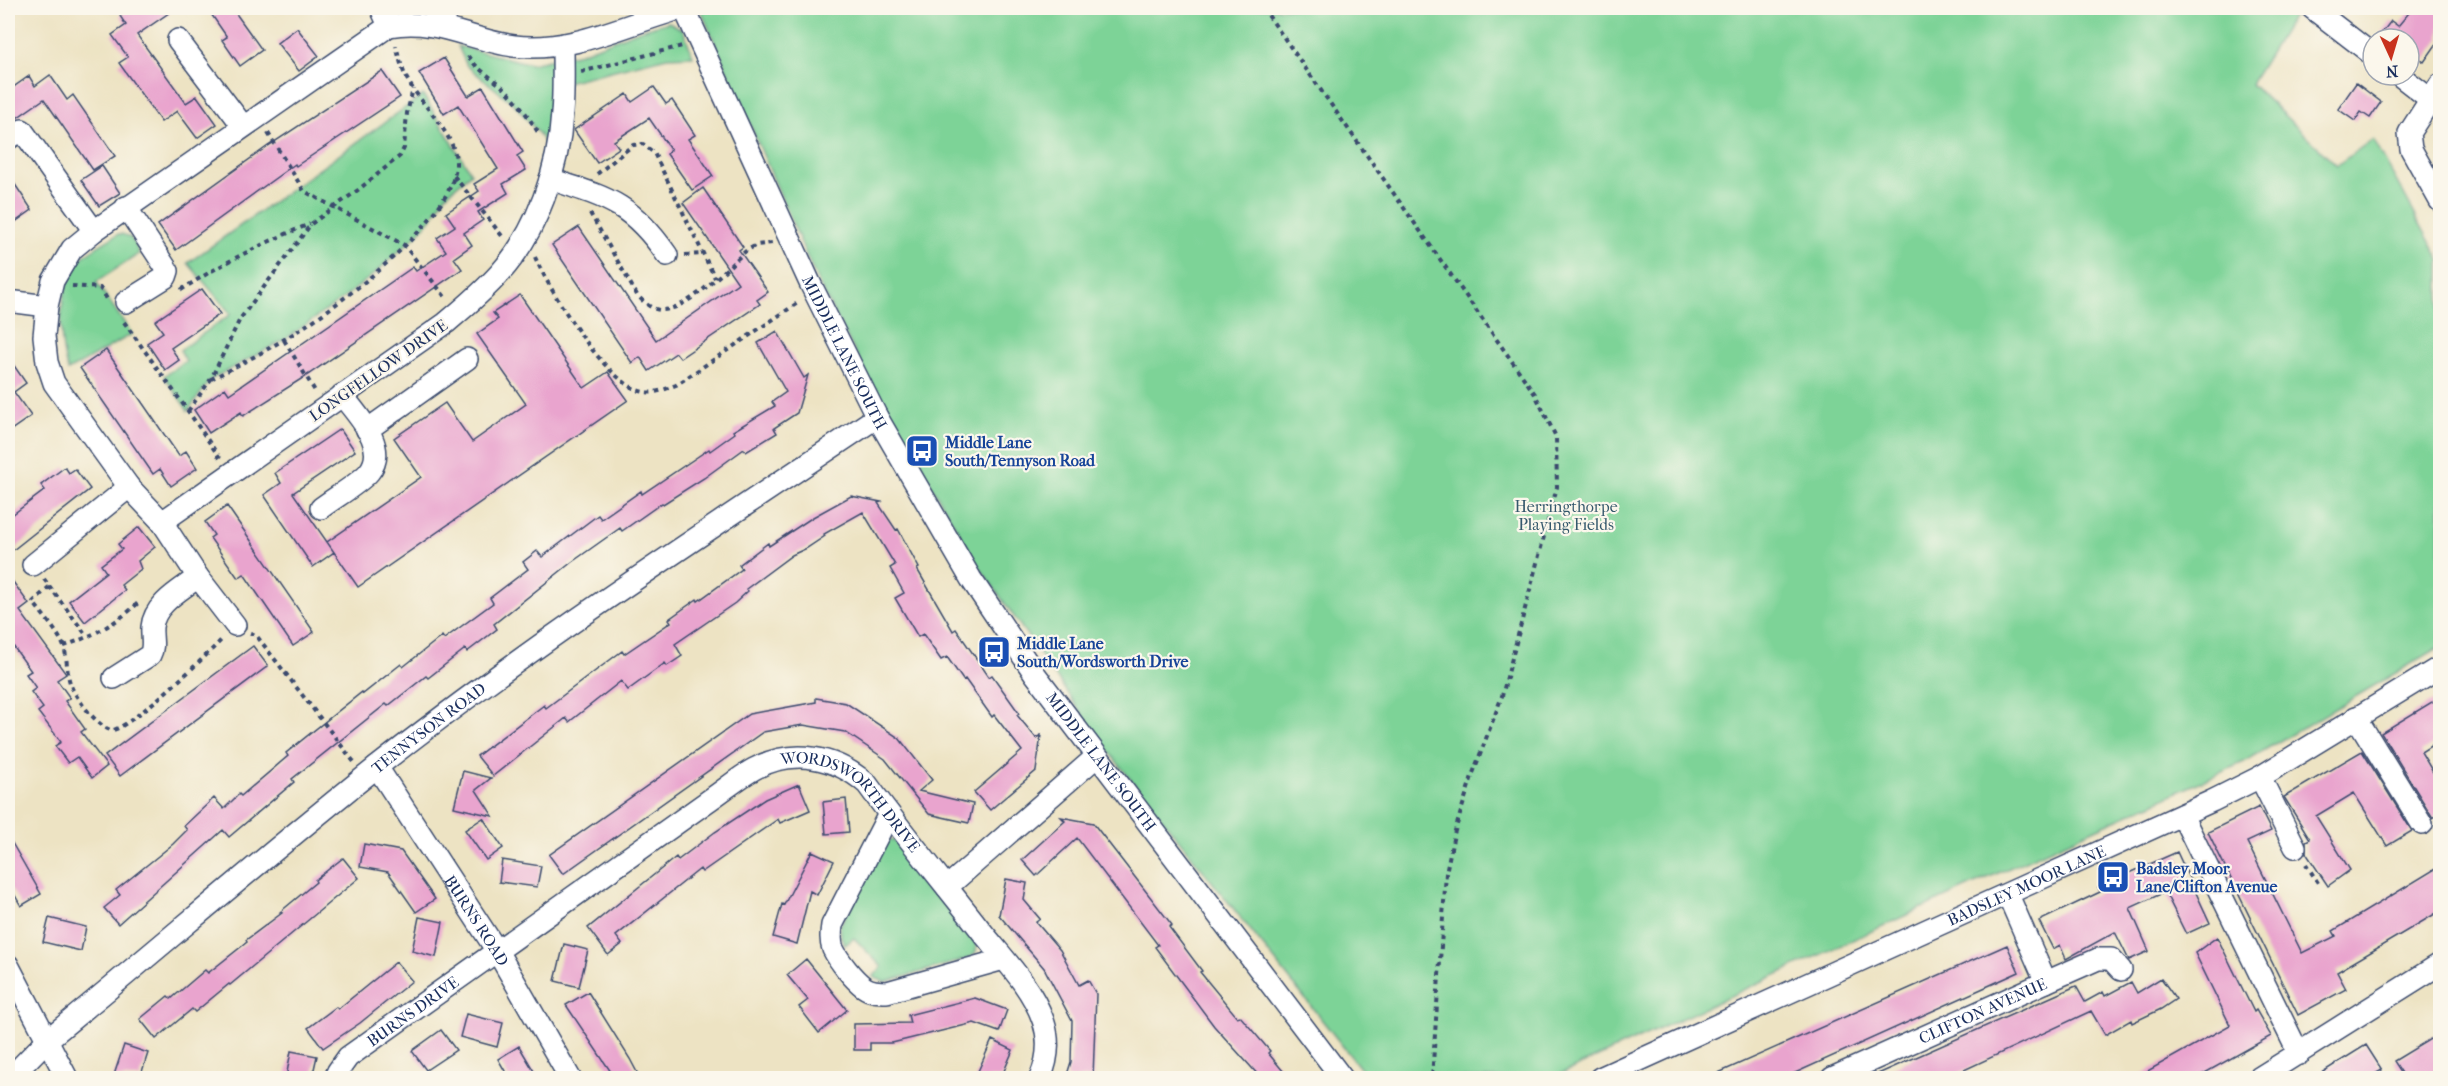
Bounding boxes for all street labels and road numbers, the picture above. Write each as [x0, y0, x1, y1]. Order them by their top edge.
street label: MIDDLE LANE SOUTH [798, 272, 891, 433]
street label: LONGFELLOW DRIVE [305, 315, 451, 425]
street label: TENNYSON ROAD [368, 679, 489, 778]
street label: MIDDLE LANE SOUTH [1042, 688, 1160, 835]
street label: WORDSWORTH DRIVE [779, 748, 924, 856]
street label: BADSLEY MOOR LANE [1944, 841, 2109, 930]
street label: BURNS ROAD [440, 872, 512, 969]
street label: BURNS DRIVE [363, 972, 463, 1051]
street label: CLIFTON AVENUE [1916, 974, 2050, 1048]

